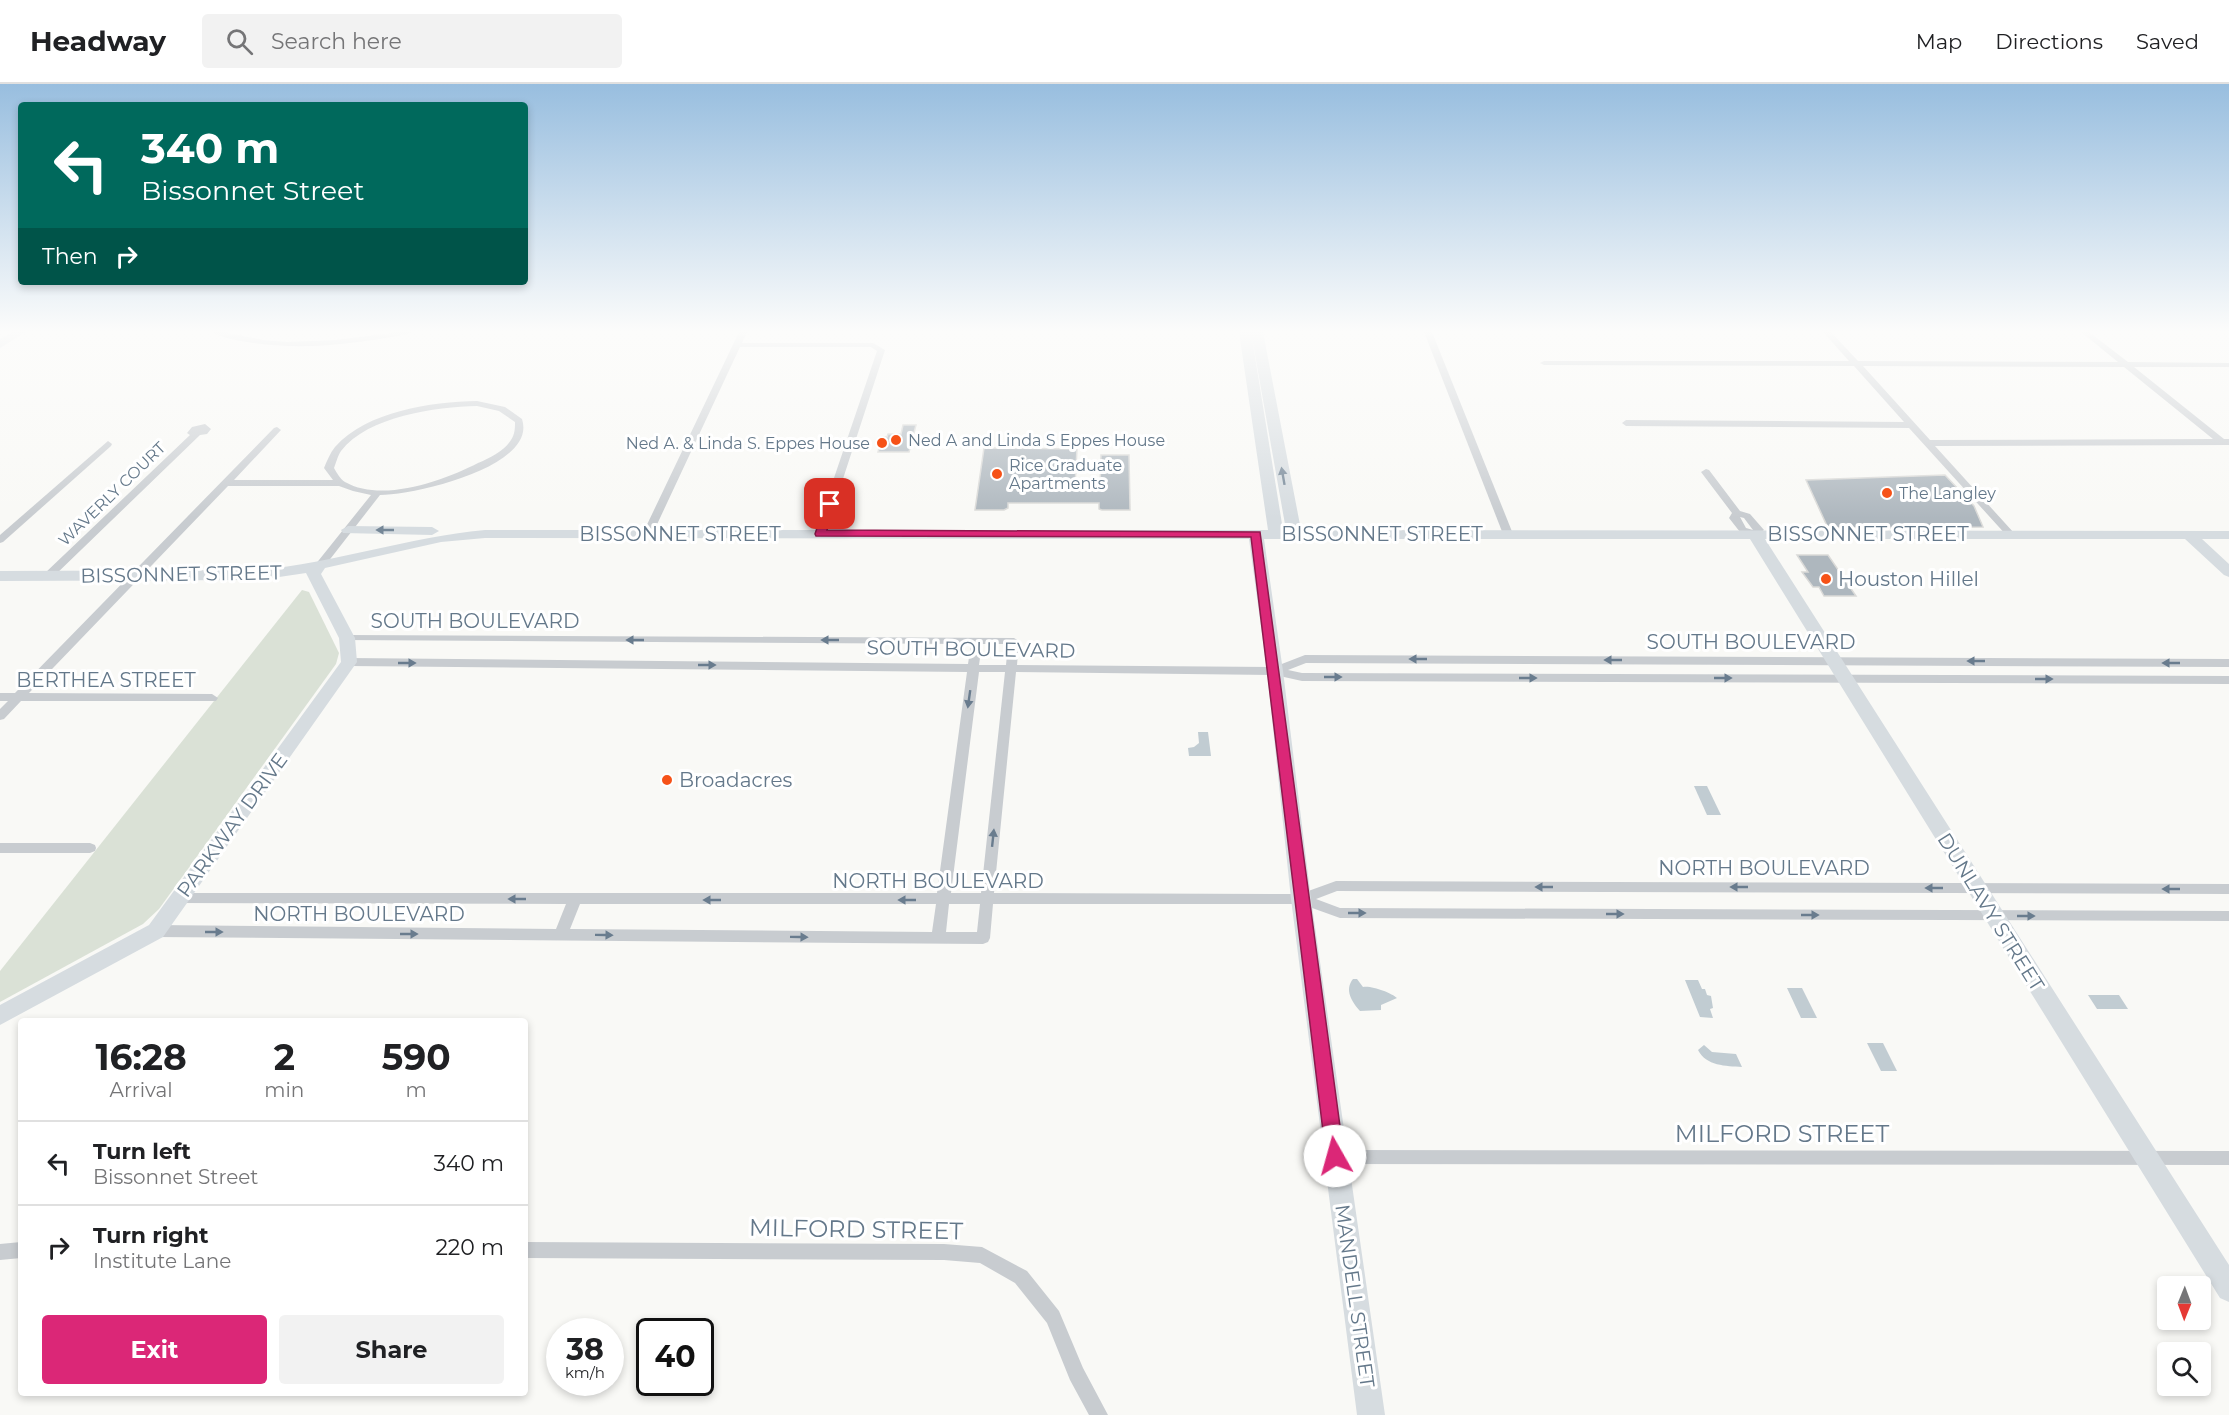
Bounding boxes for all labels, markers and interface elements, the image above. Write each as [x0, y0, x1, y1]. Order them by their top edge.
search box [202, 14, 622, 68]
text: Headway [30, 24, 166, 58]
icon: search [223, 25, 256, 58]
text: Search here [271, 28, 402, 55]
text: Map [1916, 29, 1962, 54]
text: Directions [1995, 29, 2103, 54]
text: Saved [2136, 29, 2199, 54]
text: 340 m [141, 122, 279, 174]
icon: left [42, 126, 120, 204]
text: Bissonnet Street [141, 174, 364, 207]
icon: right [110, 240, 143, 273]
text: Then [42, 243, 98, 270]
place label: Ned A and Linda S Eppes House [908, 431, 1165, 450]
marker: Ned A and Linda S Eppes House [889, 433, 903, 447]
place label: Ned A. & Linda S. Eppes House [626, 434, 870, 453]
marker: Ned A. & Linda S. Eppes House [875, 436, 889, 450]
street label: WAVERLY COURT [55, 438, 170, 550]
place label: Rice Graduate Apartments [1009, 456, 1122, 493]
marker: Rice Graduate Apartments [990, 467, 1004, 481]
one-way arrow [1278, 467, 1287, 486]
pin [804, 478, 855, 529]
place label: The Langley [1899, 484, 1996, 503]
marker: The Langley [1880, 486, 1894, 500]
icon: arrive [813, 487, 846, 520]
street label: BISSONNET STREET [579, 522, 781, 546]
street label: BISSONNET STREET [1281, 522, 1483, 546]
street label: BISSONNET STREET [1767, 522, 1969, 546]
one-way arrow [375, 525, 394, 535]
street label: BISSONNET STREET [80, 560, 282, 588]
place label: Houston Hillel [1838, 567, 1979, 591]
marker: Houston Hillel [1819, 572, 1833, 586]
street label: SOUTH BOULEVARD [371, 609, 579, 633]
street label: SOUTH BOULEVARD [1647, 630, 1855, 654]
one-way arrow [625, 635, 644, 645]
street label: SOUTH BOULEVARD [866, 635, 1076, 663]
one-way arrow [820, 636, 839, 645]
one-way arrow [1408, 654, 1427, 664]
one-way arrow [1603, 655, 1622, 665]
one-way arrow [1966, 656, 1985, 666]
one-way arrow [398, 658, 417, 667]
one-way arrow [2161, 658, 2180, 668]
one-way arrow [698, 660, 717, 670]
street label: BERTHEA STREET [16, 668, 196, 692]
one-way arrow [1324, 672, 1343, 682]
one-way arrow [1519, 673, 1538, 683]
one-way arrow [1714, 673, 1733, 683]
one-way arrow [2035, 674, 2054, 684]
one-way arrow [965, 690, 974, 709]
street label: PARKWAY DRIVE [172, 748, 292, 902]
place label: Broadacres [679, 768, 793, 792]
marker: Broadacres [660, 773, 674, 787]
one-way arrow [988, 828, 998, 847]
street label: DUNLAVY STREET [1933, 829, 2050, 996]
street label: NORTH BOULEVARD [1658, 856, 1870, 880]
street label: NORTH BOULEVARD [832, 869, 1044, 893]
one-way arrow [1534, 882, 1553, 892]
one-way arrow [1729, 882, 1748, 892]
one-way arrow [1924, 883, 1943, 893]
one-way arrow [2161, 884, 2180, 894]
one-way arrow [507, 894, 526, 904]
one-way arrow [702, 895, 721, 905]
one-way arrow [897, 895, 916, 905]
street label: NORTH BOULEVARD [253, 902, 465, 926]
one-way arrow [1347, 908, 1366, 918]
one-way arrow [1605, 909, 1624, 919]
one-way arrow [1800, 910, 1819, 920]
one-way arrow [2016, 911, 2035, 921]
one-way arrow [205, 927, 224, 937]
one-way arrow [400, 929, 419, 939]
one-way arrow [595, 930, 614, 940]
one-way arrow [790, 932, 809, 942]
text: 16:28 [95, 1035, 187, 1079]
text: 2 [274, 1035, 295, 1079]
text: 590 [382, 1035, 451, 1079]
text: Arrival [110, 1078, 173, 1102]
text: min [264, 1078, 304, 1102]
text: m [406, 1078, 427, 1102]
street label: MILFORD STREET [1675, 1119, 1889, 1148]
position arrow [1303, 1124, 1367, 1188]
text: Turn left [93, 1138, 191, 1165]
icon: left [42, 1147, 75, 1180]
text: 340 m [433, 1150, 504, 1177]
text: Bissonnet Street [93, 1165, 258, 1189]
street label: MANDELL STREET [1330, 1203, 1380, 1390]
street label: MILFORD STREET [749, 1213, 964, 1245]
text: Turn right [93, 1222, 208, 1249]
icon: right [42, 1231, 75, 1264]
text: 220 m [435, 1234, 504, 1261]
text: Institute Lane [93, 1249, 231, 1273]
north arrow [2157, 1276, 2211, 1330]
map controls [2157, 1276, 2211, 1396]
button: Exit [42, 1315, 267, 1384]
button: Share [279, 1315, 504, 1384]
speed limit sign: 40 [636, 1318, 714, 1396]
text: 38 [566, 1331, 604, 1368]
button: search [2157, 1342, 2211, 1396]
text: km/h [565, 1363, 605, 1382]

